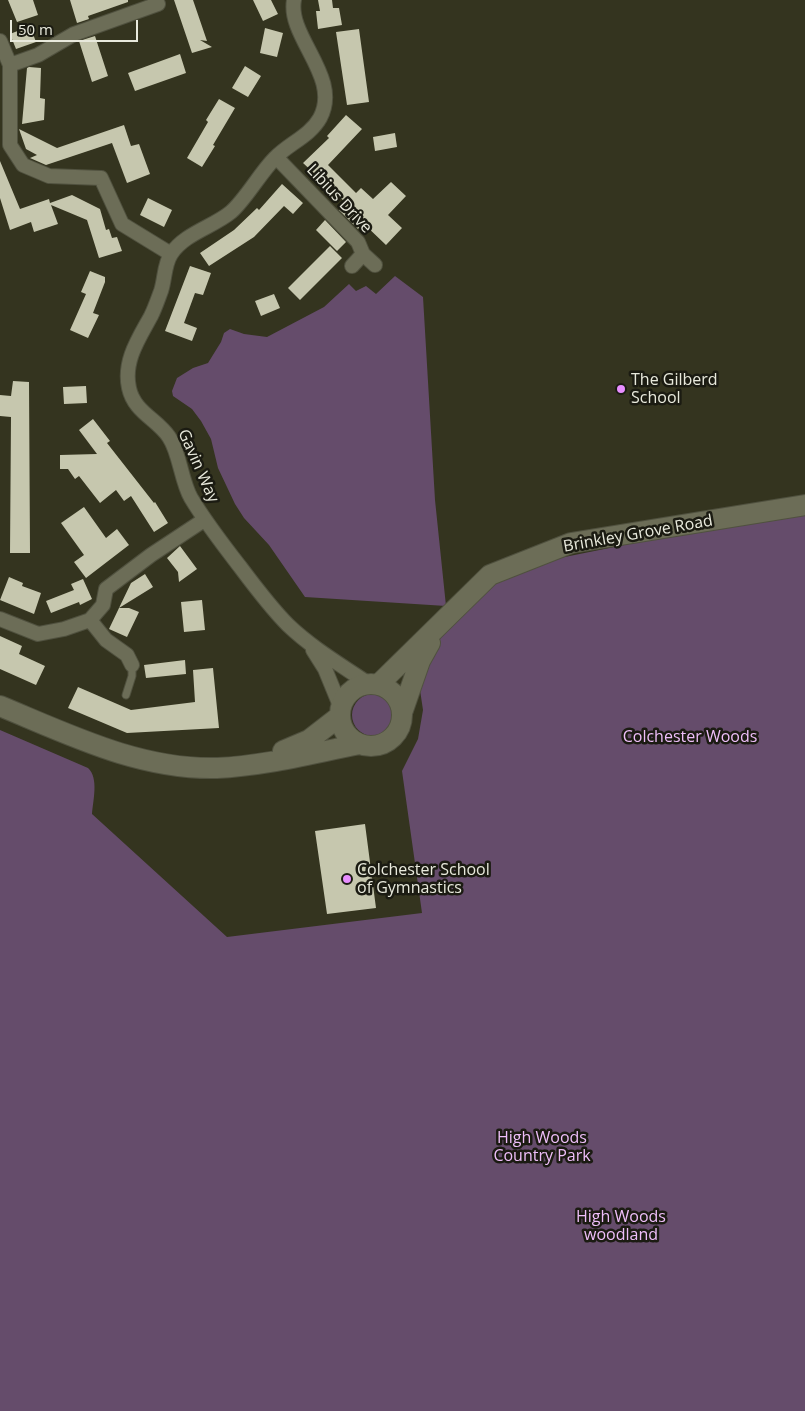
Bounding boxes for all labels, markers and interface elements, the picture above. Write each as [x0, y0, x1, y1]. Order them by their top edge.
scale bar [12, 10, 140, 42]
text: 50 m [18, 19, 53, 39]
street label: Libius Drive [302, 161, 376, 237]
place label: The Gilberd School [631, 370, 718, 408]
marker: The Gilberd School [615, 383, 627, 395]
street label: Gavin Way [173, 426, 223, 506]
street label: Brinkley Grove Road [562, 511, 714, 557]
park label: Colchester Woods [623, 727, 757, 747]
place label: Colchester School of Gymnastics [357, 860, 490, 898]
marker: Colchester School of Gymnastics [341, 873, 353, 885]
park label: High Woods Country Park [493, 1128, 591, 1166]
park label: High Woods woodland [576, 1207, 666, 1245]

